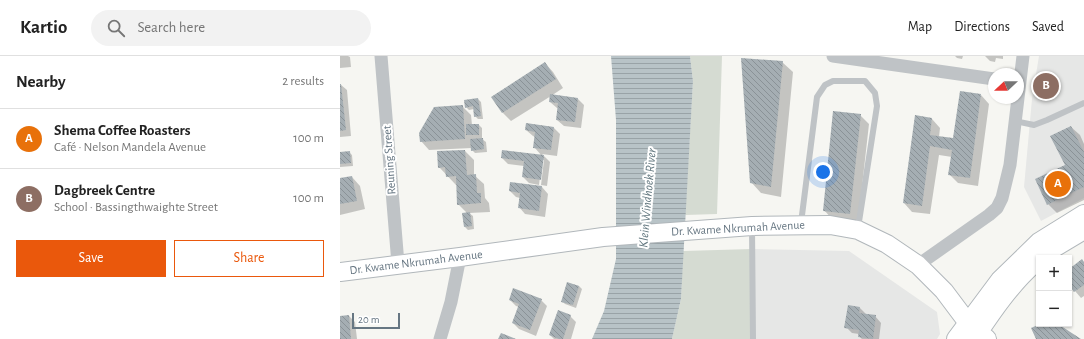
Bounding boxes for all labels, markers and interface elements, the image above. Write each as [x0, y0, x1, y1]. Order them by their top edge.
search box [91, 10, 371, 46]
icon: search [105, 17, 127, 39]
text: Kartio [20, 18, 67, 37]
text: Search here [137, 20, 205, 35]
text: Map [908, 20, 932, 34]
text: Directions [954, 20, 1010, 34]
text: Saved [1032, 20, 1064, 34]
north arrow [988, 68, 1024, 104]
pin: B [1033, 71, 1059, 101]
text: Nearby [16, 73, 66, 90]
text: 2 results [282, 75, 324, 88]
text: Shema Coffee Roasters [54, 123, 191, 138]
street label: Reuning Street [381, 125, 397, 195]
text: A [25, 132, 33, 145]
text: 100 m [293, 132, 324, 145]
text: Café · Nelson Mandela Avenue [54, 141, 206, 154]
water label: Klein Windhoek River [637, 147, 659, 248]
your location [813, 162, 833, 182]
pin: A [1045, 169, 1071, 199]
text: Dagbreek Centre [54, 183, 155, 198]
text: B [25, 192, 33, 205]
text: 100 m [293, 192, 324, 205]
text: School · Bassingthwaighte Street [54, 201, 218, 214]
street label: Dr. Kwame Nkrumah Avenue [671, 219, 805, 237]
button: Save [16, 240, 166, 277]
button: Share [174, 240, 324, 277]
street label: Dr. Kwame Nkrumah Avenue [349, 248, 483, 276]
map controls [1036, 255, 1072, 327]
button: + [1036, 255, 1072, 291]
button: − [1036, 291, 1072, 327]
scale bar [352, 311, 400, 330]
text: 20 m [358, 314, 379, 325]

